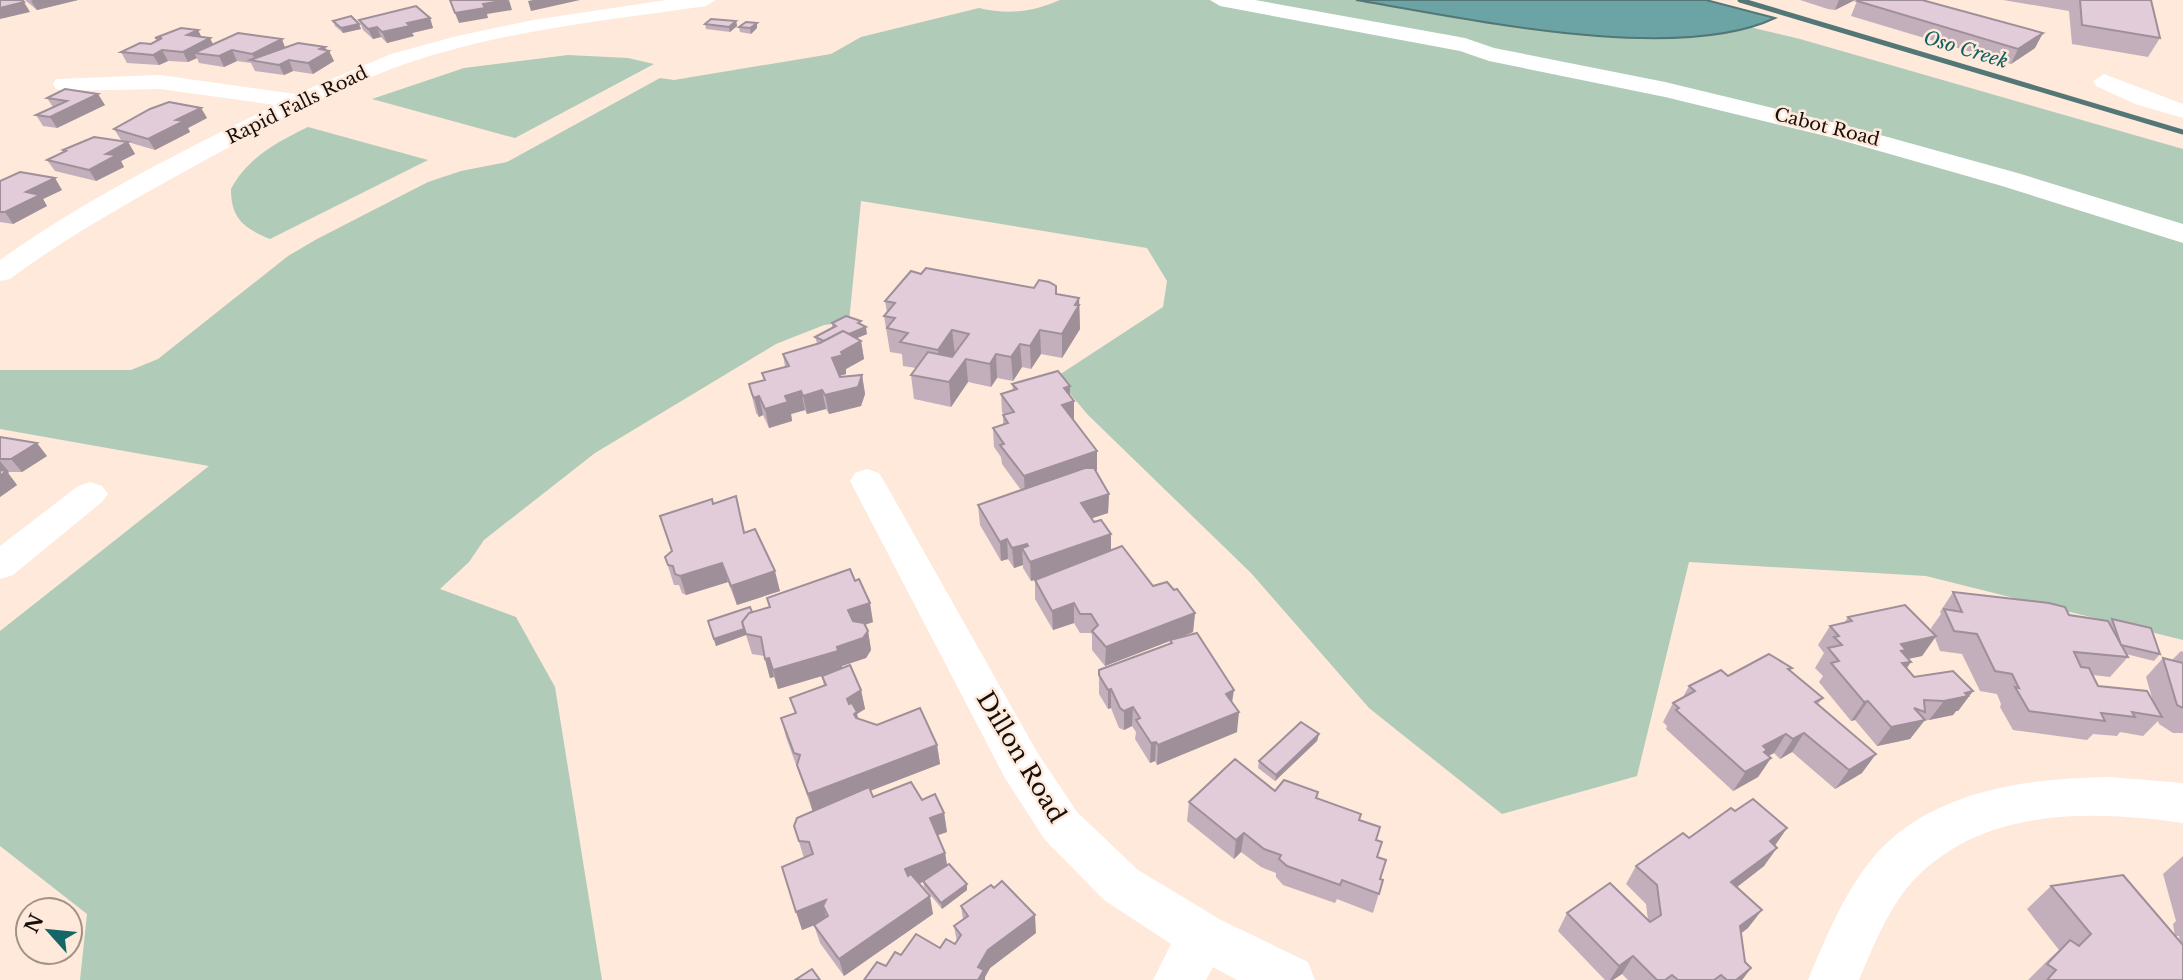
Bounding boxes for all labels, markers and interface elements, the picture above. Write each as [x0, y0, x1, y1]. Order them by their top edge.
water label: Oso Creek [1921, 26, 2011, 73]
street label: Rapid Falls Road [223, 61, 371, 149]
street label: Cabot Road [1772, 103, 1882, 151]
street label: Dillon Road [971, 686, 1072, 828]
north arrow [14, 896, 84, 966]
text: N [20, 910, 49, 937]

